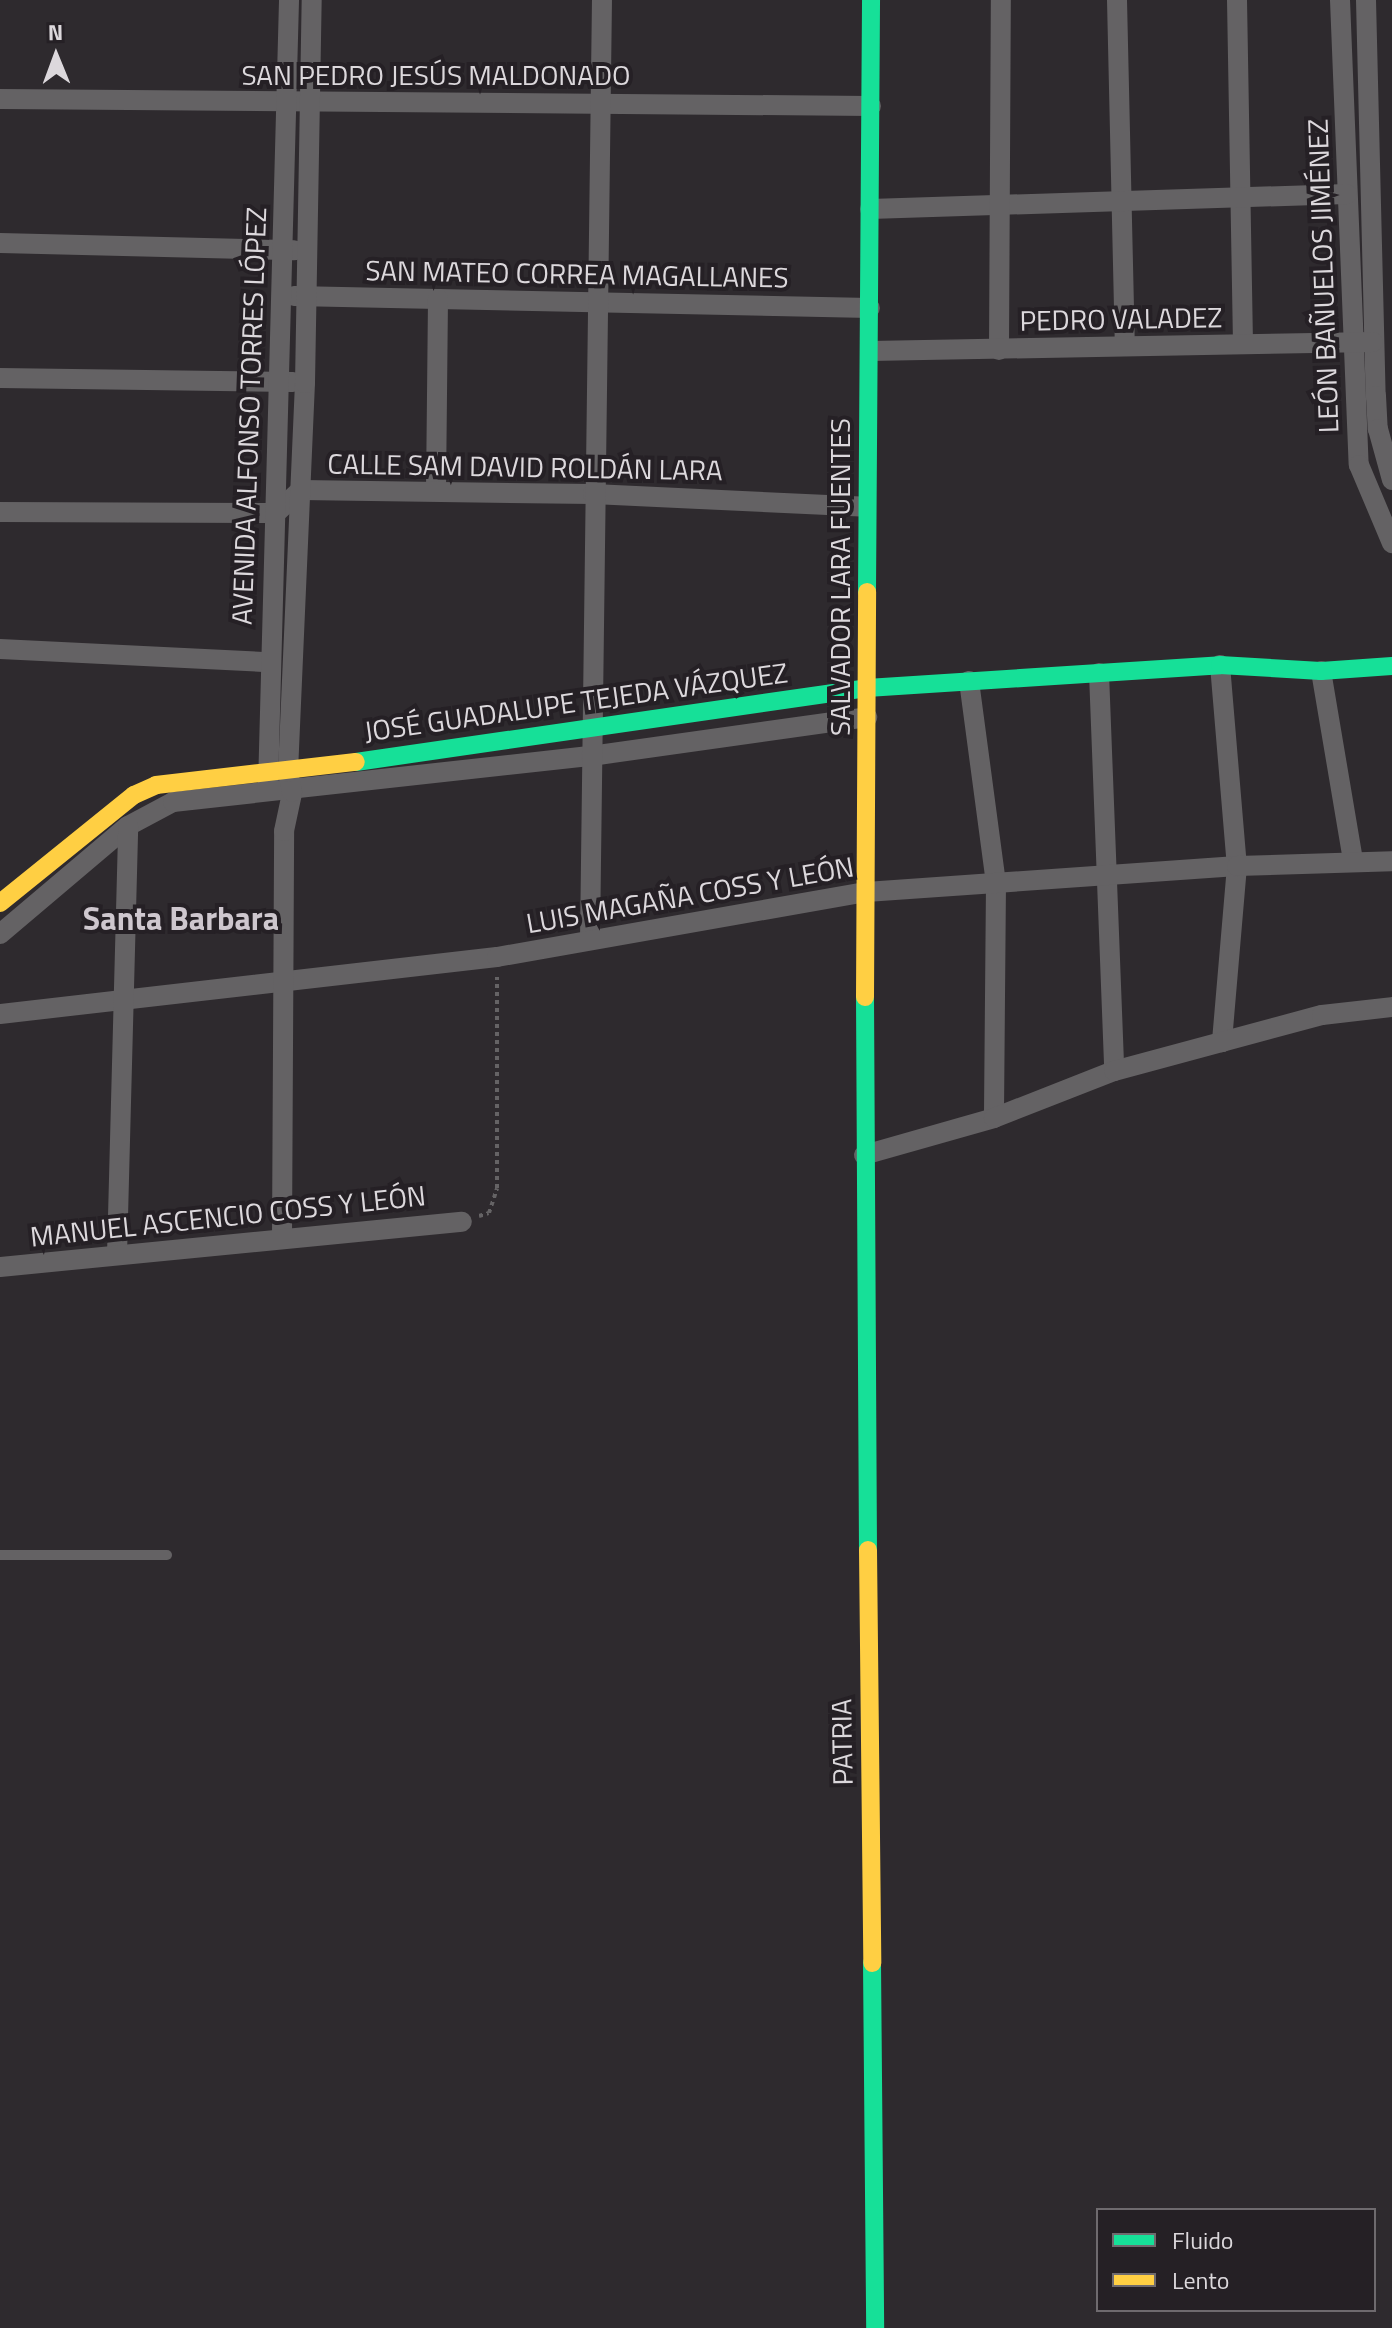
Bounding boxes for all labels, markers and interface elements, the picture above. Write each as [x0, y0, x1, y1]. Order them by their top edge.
text: N [48, 15, 64, 49]
north arrow [16, 16, 96, 96]
street label: SAN PEDRO JESÚS MALDONADO [241, 58, 631, 92]
street label: LEÓN BAÑUELOS JIMÉNEZ [1301, 118, 1345, 434]
street label: AVENIDA ALFONSO TORRES LÓPEZ [225, 206, 273, 626]
street label: SAN MATEO CORREA MAGALLANES [365, 254, 789, 294]
street label: PEDRO VALADEZ [1019, 300, 1223, 338]
street label: SALVADOR LARA FUENTES [823, 418, 857, 736]
street label: CALLE SAM DAVID ROLDÁN LARA [327, 447, 723, 487]
street label: JOSÉ GUADALUPE TEJEDA VÁZQUEZ [362, 656, 790, 748]
street label: LUIS MAGAÑA COSS Y LEÓN [524, 850, 856, 940]
district label: Santa Barbara [83, 899, 279, 937]
street label: MANUEL ASCENCIO COSS Y LEÓN [29, 1179, 427, 1253]
street label: PATRIA [824, 1698, 860, 1786]
legend [1096, 2208, 1376, 2312]
text: Fluido [1172, 2222, 1234, 2258]
text: Lento [1172, 2262, 1229, 2298]

